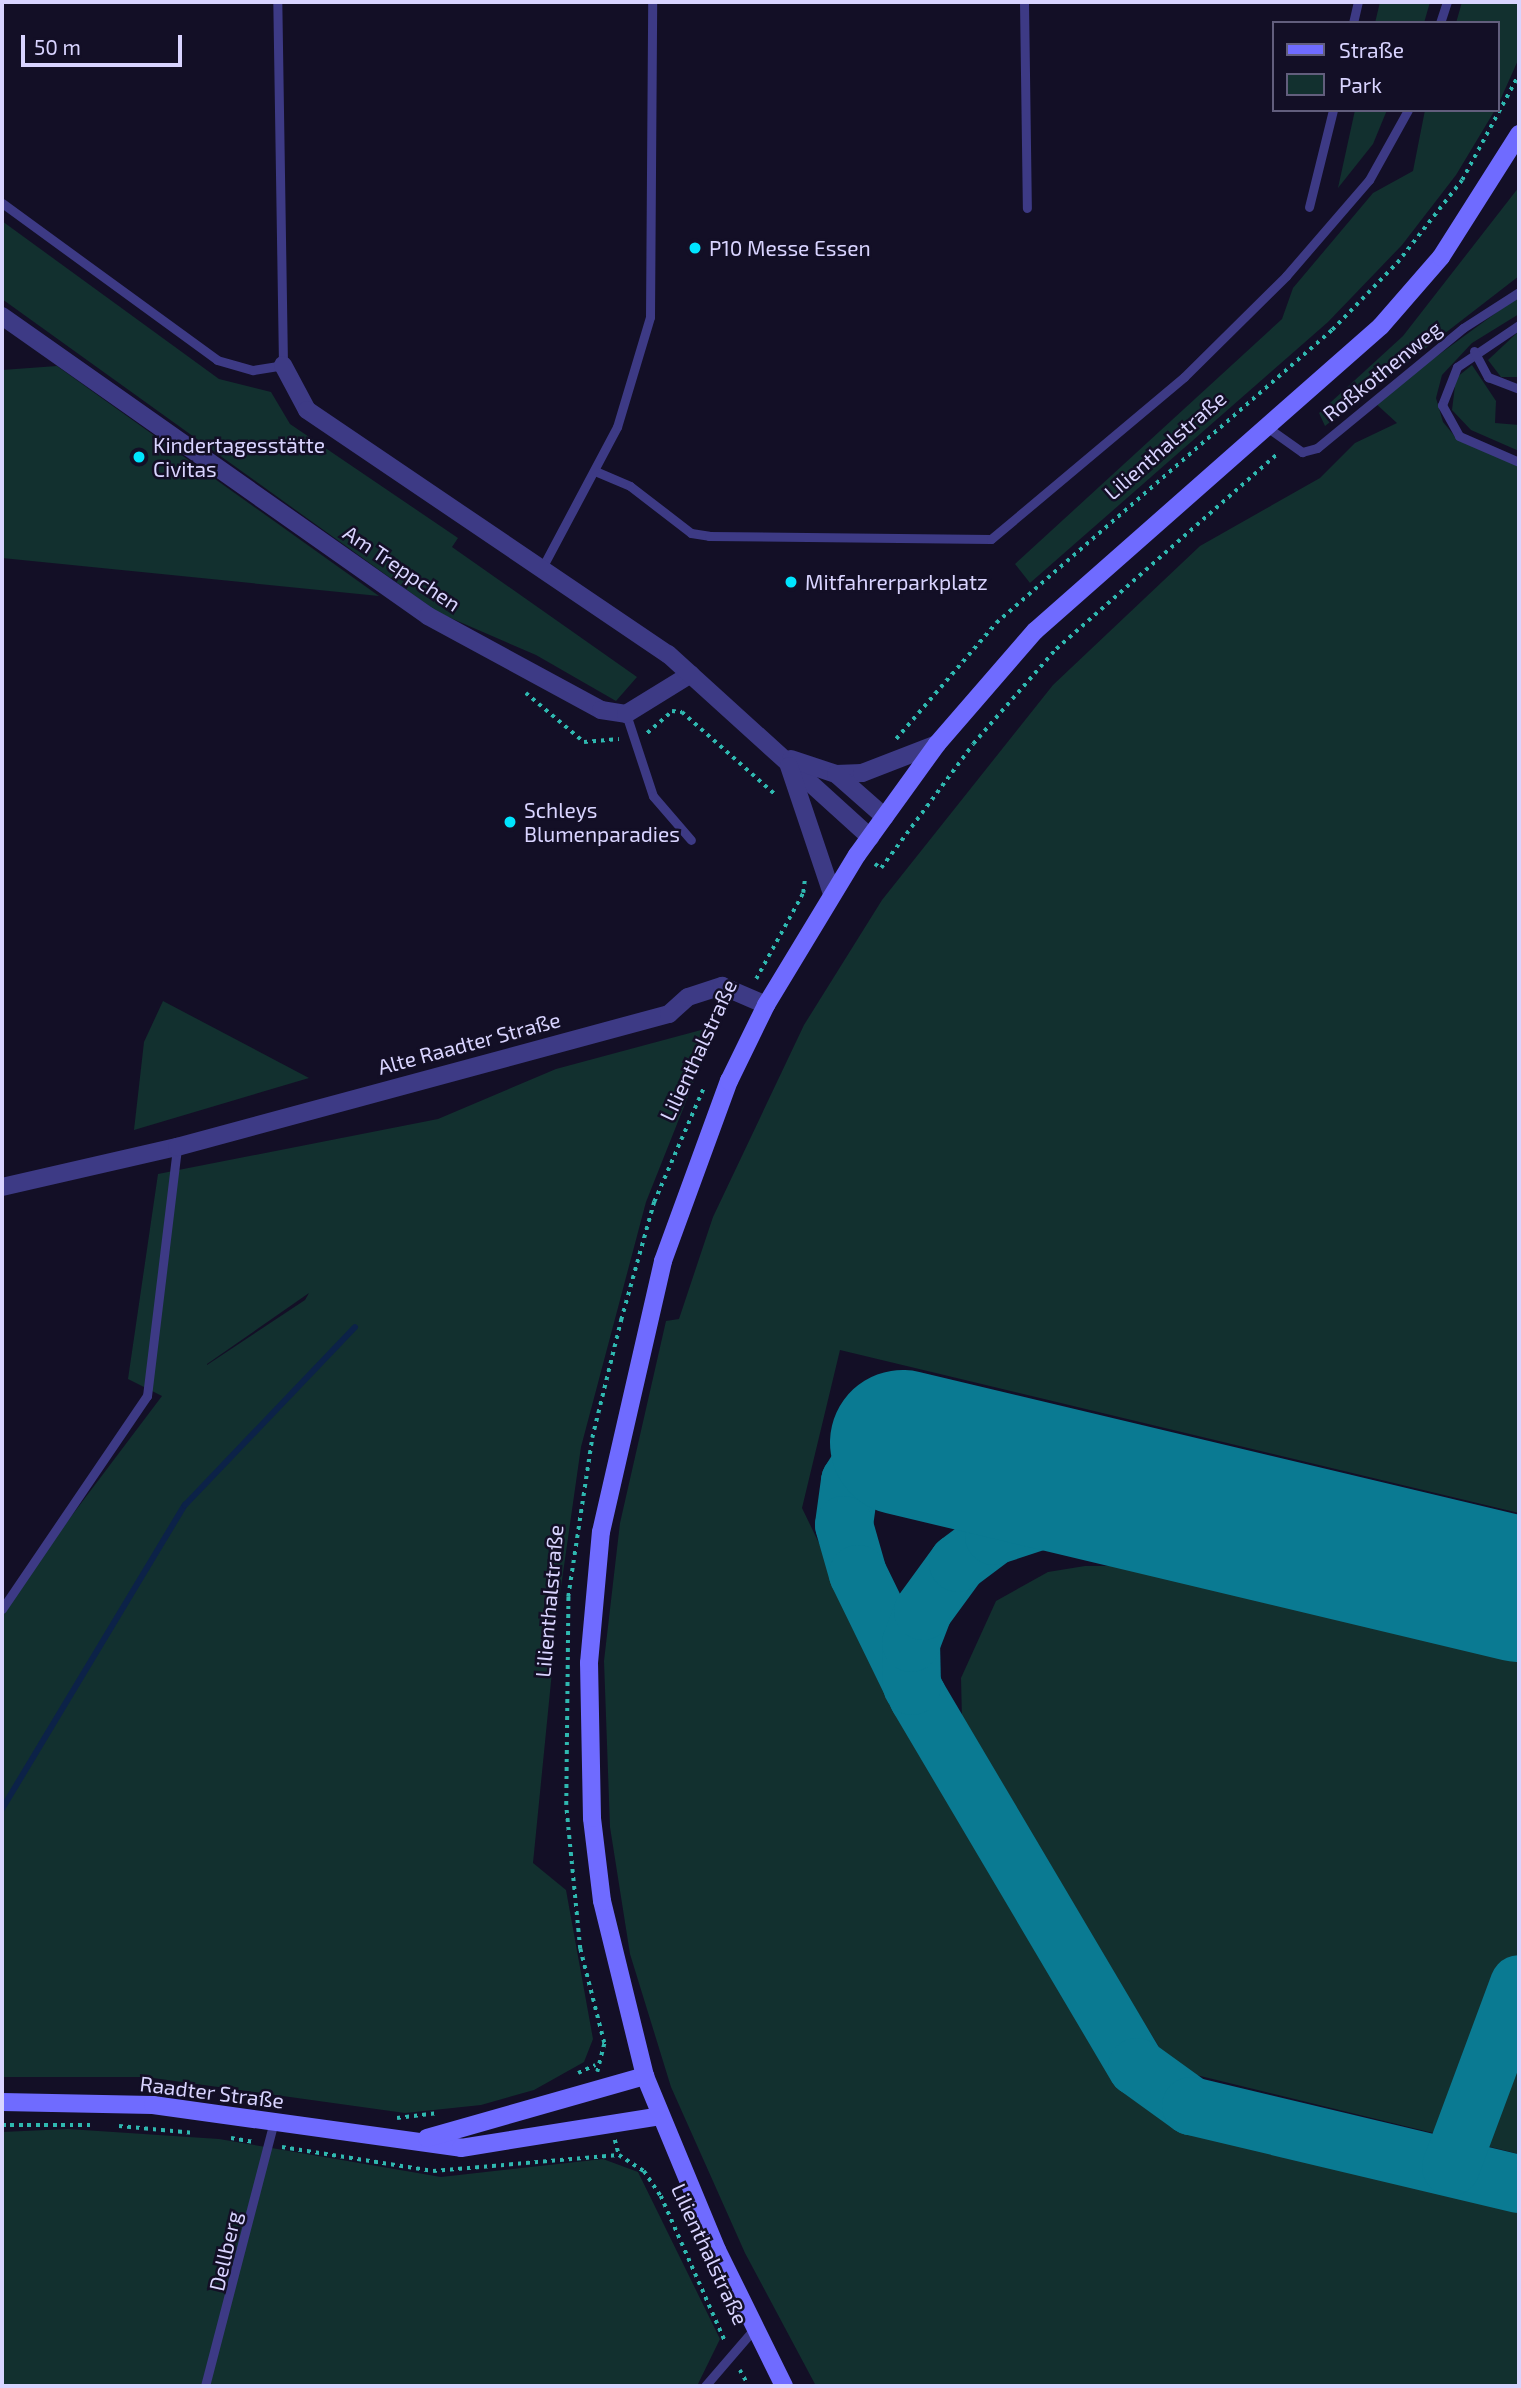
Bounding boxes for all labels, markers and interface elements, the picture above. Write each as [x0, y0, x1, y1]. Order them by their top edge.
scale bar [24, 21, 186, 65]
legend [1272, 21, 1500, 112]
text: 50 m [34, 34, 81, 59]
text: Straße [1339, 37, 1404, 62]
text: Park [1339, 72, 1382, 97]
place label: P10 Messe Essen [709, 235, 871, 261]
marker: P10 Messe Essen [687, 240, 703, 256]
street label: Roßkothenweg [1318, 316, 1446, 426]
street label: Lilienthalstraße [1099, 385, 1231, 505]
place label: Kindertagesstätte Civitas [153, 432, 325, 482]
marker: Kindertagesstätte Civitas [131, 449, 147, 465]
street label: Am Treppchen [339, 519, 465, 617]
place label: Mitfahrerparkplatz [805, 569, 988, 595]
marker: Mitfahrerparkplatz [783, 574, 799, 590]
place label: Schleys Blumenparadies [524, 797, 680, 847]
marker: Schleys Blumenparadies [502, 814, 518, 830]
street label: Lilienthalstraße [654, 975, 742, 1125]
street label: Alte Raadter Straße [375, 1006, 563, 1080]
street label: Lilienthalstraße [530, 1524, 568, 1678]
street label: Raadter Straße [138, 2071, 286, 2113]
street label: Lilienthalstraße [666, 2179, 754, 2329]
street label: Dellberg [204, 2209, 246, 2293]

